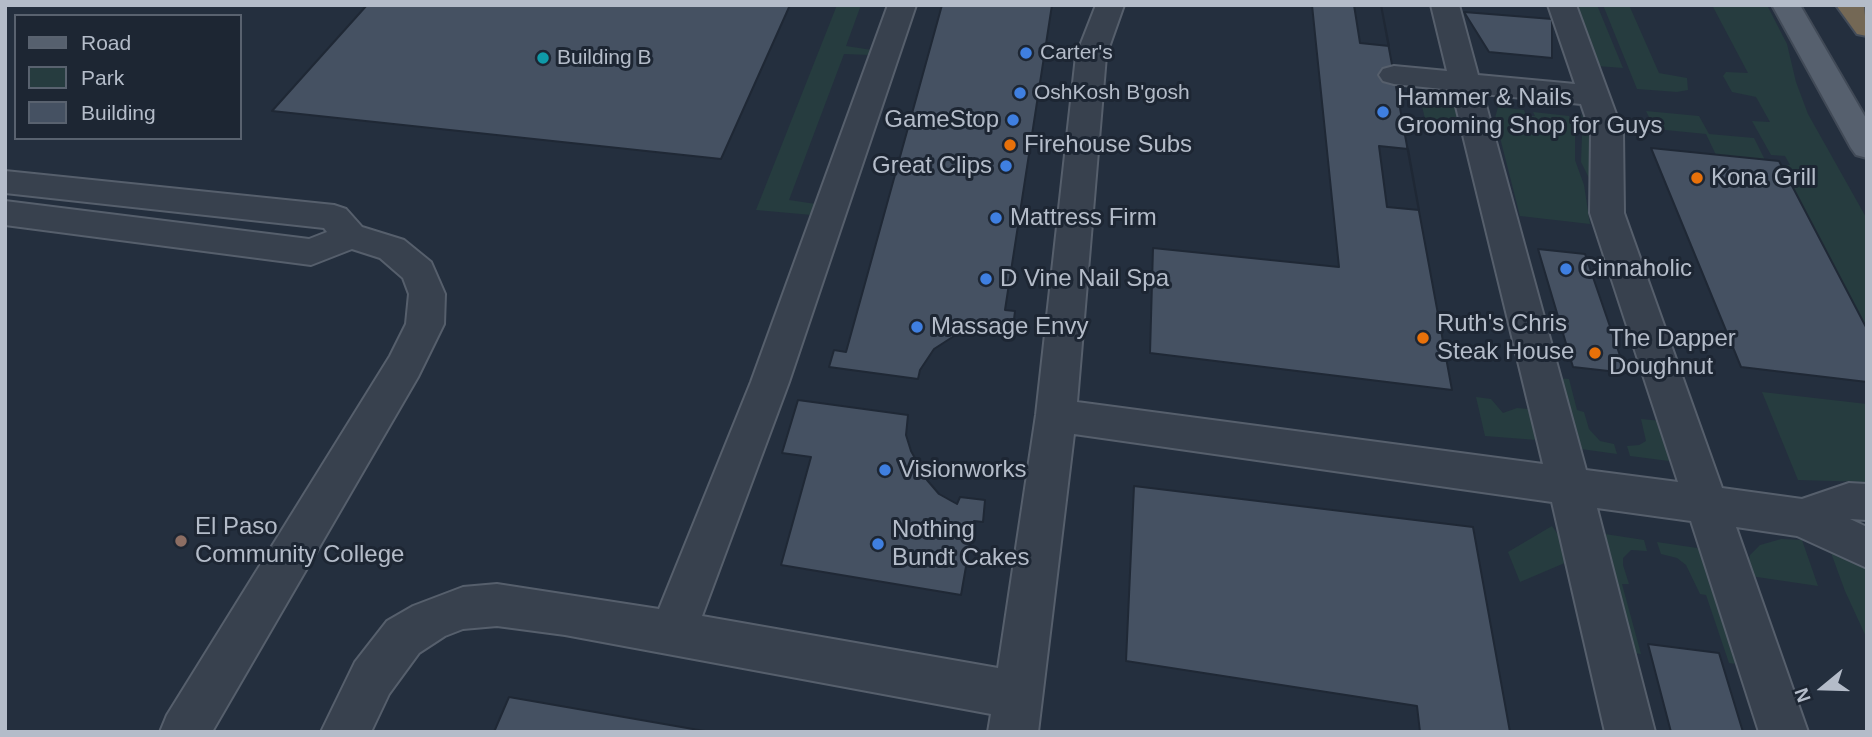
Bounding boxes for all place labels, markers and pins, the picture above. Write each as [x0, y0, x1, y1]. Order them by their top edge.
place label: Carter's [1040, 40, 1113, 66]
place label: Building B [557, 45, 652, 71]
marker: Carter's [1018, 45, 1034, 61]
marker: Building B [535, 50, 551, 66]
place label: OshKosh B'gosh [1034, 80, 1190, 106]
place label: Hammer & Nails Grooming Shop for Guys [1397, 84, 1662, 140]
marker: OshKosh B'gosh [1012, 85, 1028, 101]
marker: Hammer & Nails Grooming Shop for Guys [1375, 104, 1391, 120]
place label: GameStop [884, 106, 999, 134]
marker: GameStop [1005, 112, 1021, 128]
place label: Firehouse Subs [1024, 131, 1192, 159]
marker: Firehouse Subs [1002, 137, 1018, 153]
place label: Great Clips [872, 152, 992, 180]
marker: Great Clips [998, 158, 1014, 174]
place label: Kona Grill [1711, 164, 1816, 192]
marker: Kona Grill [1689, 170, 1705, 186]
place label: Mattress Firm [1010, 204, 1157, 232]
marker: Mattress Firm [988, 210, 1004, 226]
place label: Cinnaholic [1580, 255, 1692, 283]
marker: Cinnaholic [1558, 261, 1574, 277]
place label: D Vine Nail Spa [1000, 265, 1169, 293]
marker: D Vine Nail Spa [978, 271, 994, 287]
place label: Ruth's Chris Steak House [1437, 310, 1574, 366]
place label: Massage Envy [931, 313, 1088, 341]
marker: Massage Envy [909, 319, 925, 335]
place label: The Dapper Doughnut [1609, 325, 1736, 381]
marker: Ruth's Chris Steak House [1415, 330, 1431, 346]
marker: The Dapper Doughnut [1587, 345, 1603, 361]
place label: Visionworks [899, 456, 1027, 484]
marker: Visionworks [877, 462, 893, 478]
place label: El Paso Community College [195, 513, 404, 569]
place label: Nothing Bundt Cakes [892, 516, 1029, 572]
marker: El Paso Community College [173, 533, 189, 549]
marker: Nothing Bundt Cakes [870, 536, 886, 552]

